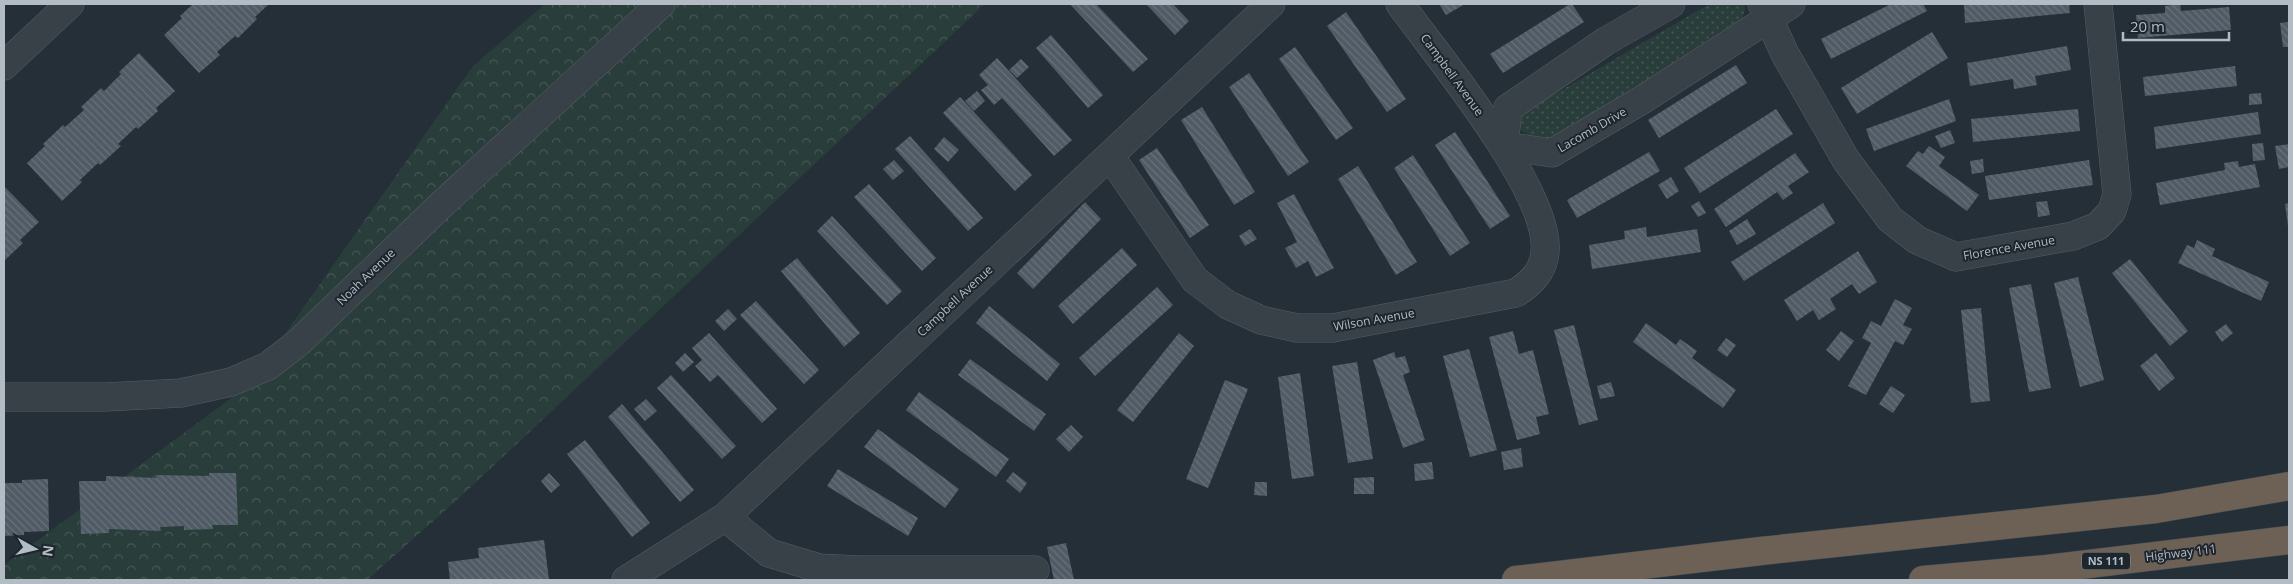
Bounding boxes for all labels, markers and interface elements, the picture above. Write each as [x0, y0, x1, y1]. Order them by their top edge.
scale bar [2123, 10, 2229, 42]
text: 20 m [2130, 16, 2165, 36]
street label: Campbell Avenue [1417, 30, 1488, 119]
street label: Lacomb Drive [1554, 103, 1629, 156]
street label: Florence Avenue [1962, 231, 2056, 264]
street label: Noah Avenue [333, 244, 399, 309]
street label: Campbell Avenue [913, 261, 996, 340]
street label: Wilson Avenue [1332, 304, 1416, 335]
north arrow [10, 524, 60, 574]
street label: Highway 111 [2144, 540, 2217, 565]
text: N [38, 544, 59, 558]
road number: NS 111 [2082, 552, 2130, 570]

